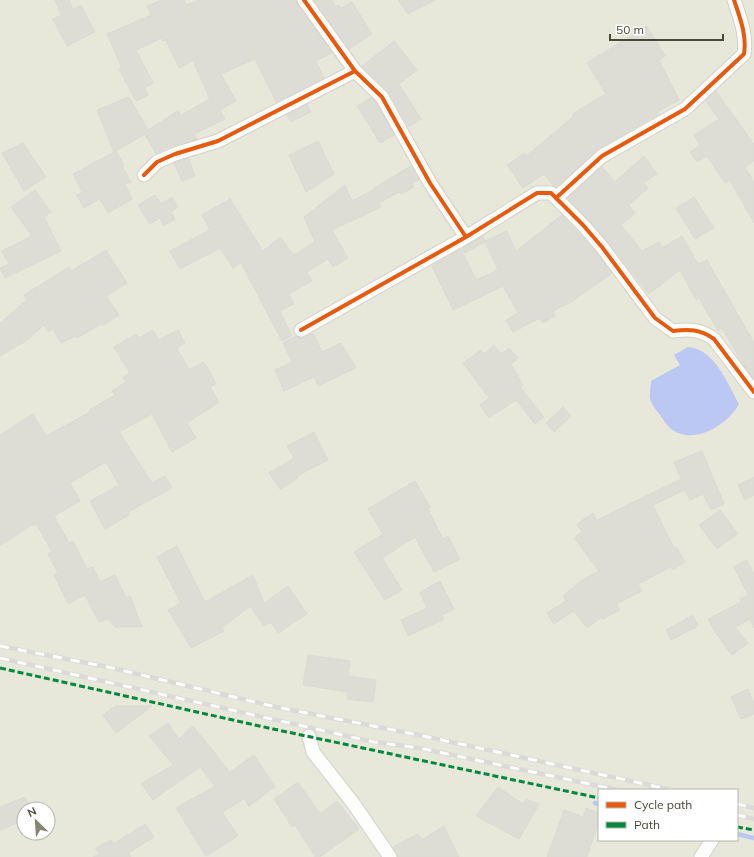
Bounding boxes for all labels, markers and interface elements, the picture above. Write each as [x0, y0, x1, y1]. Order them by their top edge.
scale bar [610, 16, 723, 42]
text: 50 m [616, 22, 644, 37]
legend [598, 789, 738, 841]
text: Cycle path [634, 797, 692, 812]
north arrow [16, 801, 56, 841]
text: N [25, 804, 38, 820]
text: Path [634, 817, 660, 832]

